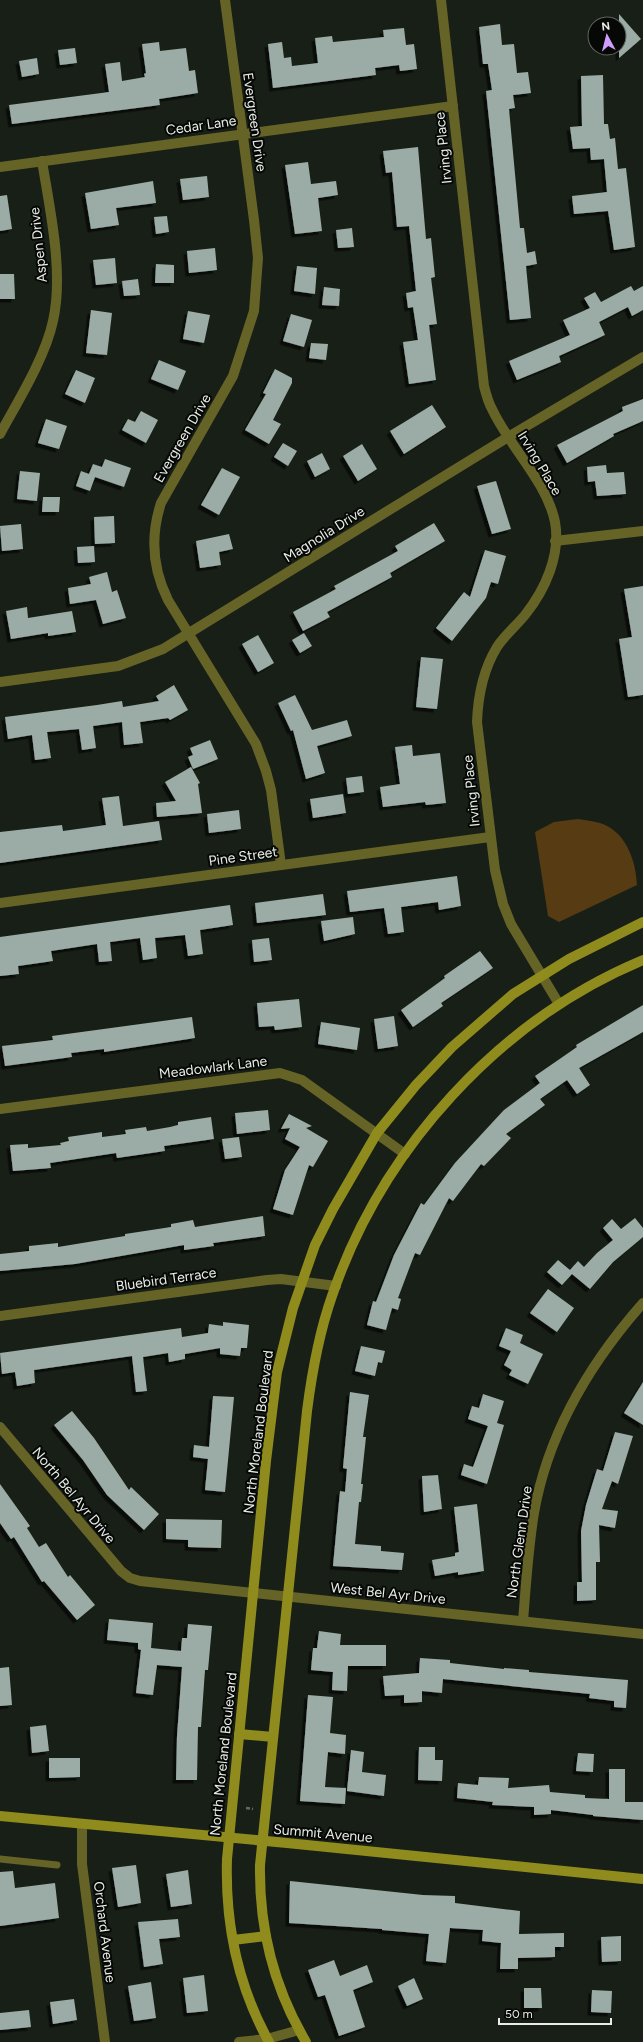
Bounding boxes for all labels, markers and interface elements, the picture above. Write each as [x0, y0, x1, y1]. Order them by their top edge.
north arrow [587, 16, 627, 56]
text: N [601, 20, 611, 34]
street label: Evergreen Drive [239, 72, 270, 173]
street label: Irving Place [431, 111, 456, 185]
street label: Cedar Lane [165, 112, 238, 139]
street label: Aspen Drive [26, 206, 51, 283]
street label: Evergreen Drive [150, 391, 215, 486]
street label: Irving Place [514, 428, 566, 499]
street label: Magnolia Drive [281, 503, 368, 566]
street label: Irving Place [459, 754, 484, 828]
street label: Pine Street [207, 843, 279, 870]
street label: Meadowlark Lane [158, 1052, 268, 1083]
street label: Bluebird Terrace [115, 1264, 218, 1295]
street label: North Moreland Boulevard [240, 1349, 277, 1515]
street label: North Bel Ayr Drive [28, 1444, 119, 1547]
street label: North Glenn Drive [503, 1485, 536, 1599]
street label: West Bel Ayr Drive [329, 1579, 447, 1608]
street label: North Moreland Boulevard [206, 1671, 241, 1837]
street label: Summit Avenue [273, 1821, 374, 1846]
street label: Orchard Avenue [90, 1880, 119, 1984]
scale bar [499, 2000, 611, 2026]
text: 50 m [505, 2007, 533, 2021]

